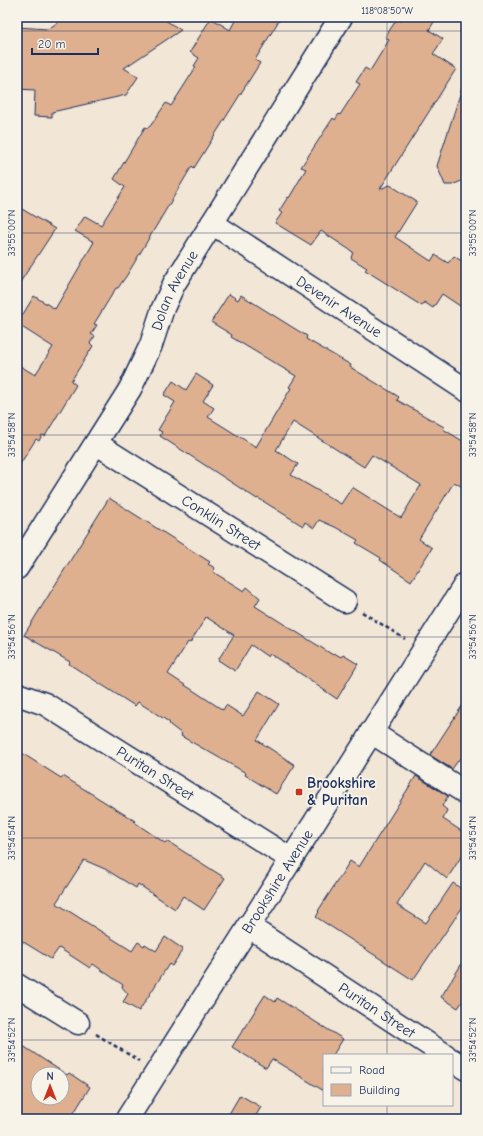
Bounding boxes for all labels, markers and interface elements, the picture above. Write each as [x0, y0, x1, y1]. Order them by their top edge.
text: 118°08'50"W [361, 5, 413, 17]
scale bar [32, 30, 98, 56]
text: 20 m [38, 37, 66, 51]
text: 33°55'00"N [6, 210, 18, 256]
text: 33°55'00"N [467, 210, 479, 256]
street label: Dolan Avenue [147, 247, 202, 333]
street label: Devenir Avenue [293, 272, 386, 341]
text: 33°54'58"N [6, 413, 18, 457]
text: 33°54'58"N [467, 413, 479, 457]
street label: Conklin Street [178, 491, 265, 555]
text: 33°54'56"N [6, 615, 18, 659]
text: 33°54'56"N [467, 615, 479, 659]
street label: Puritan Street [113, 742, 198, 805]
place label: Brookshire & Puritan [307, 774, 376, 809]
marker: Brookshire & Puritan [294, 787, 304, 797]
text: 33°54'54"N [6, 816, 18, 860]
text: 33°54'54"N [467, 816, 479, 860]
street label: Brookshire Avenue [238, 826, 317, 937]
street label: Puritan Street [335, 979, 419, 1042]
text: 33°54'52"N [6, 1018, 18, 1062]
text: 33°54'52"N [467, 1018, 479, 1062]
legend [323, 1054, 453, 1106]
text: Road [359, 1063, 385, 1077]
north arrow [30, 1066, 70, 1106]
text: N [46, 1070, 54, 1083]
text: Building [359, 1083, 400, 1097]

